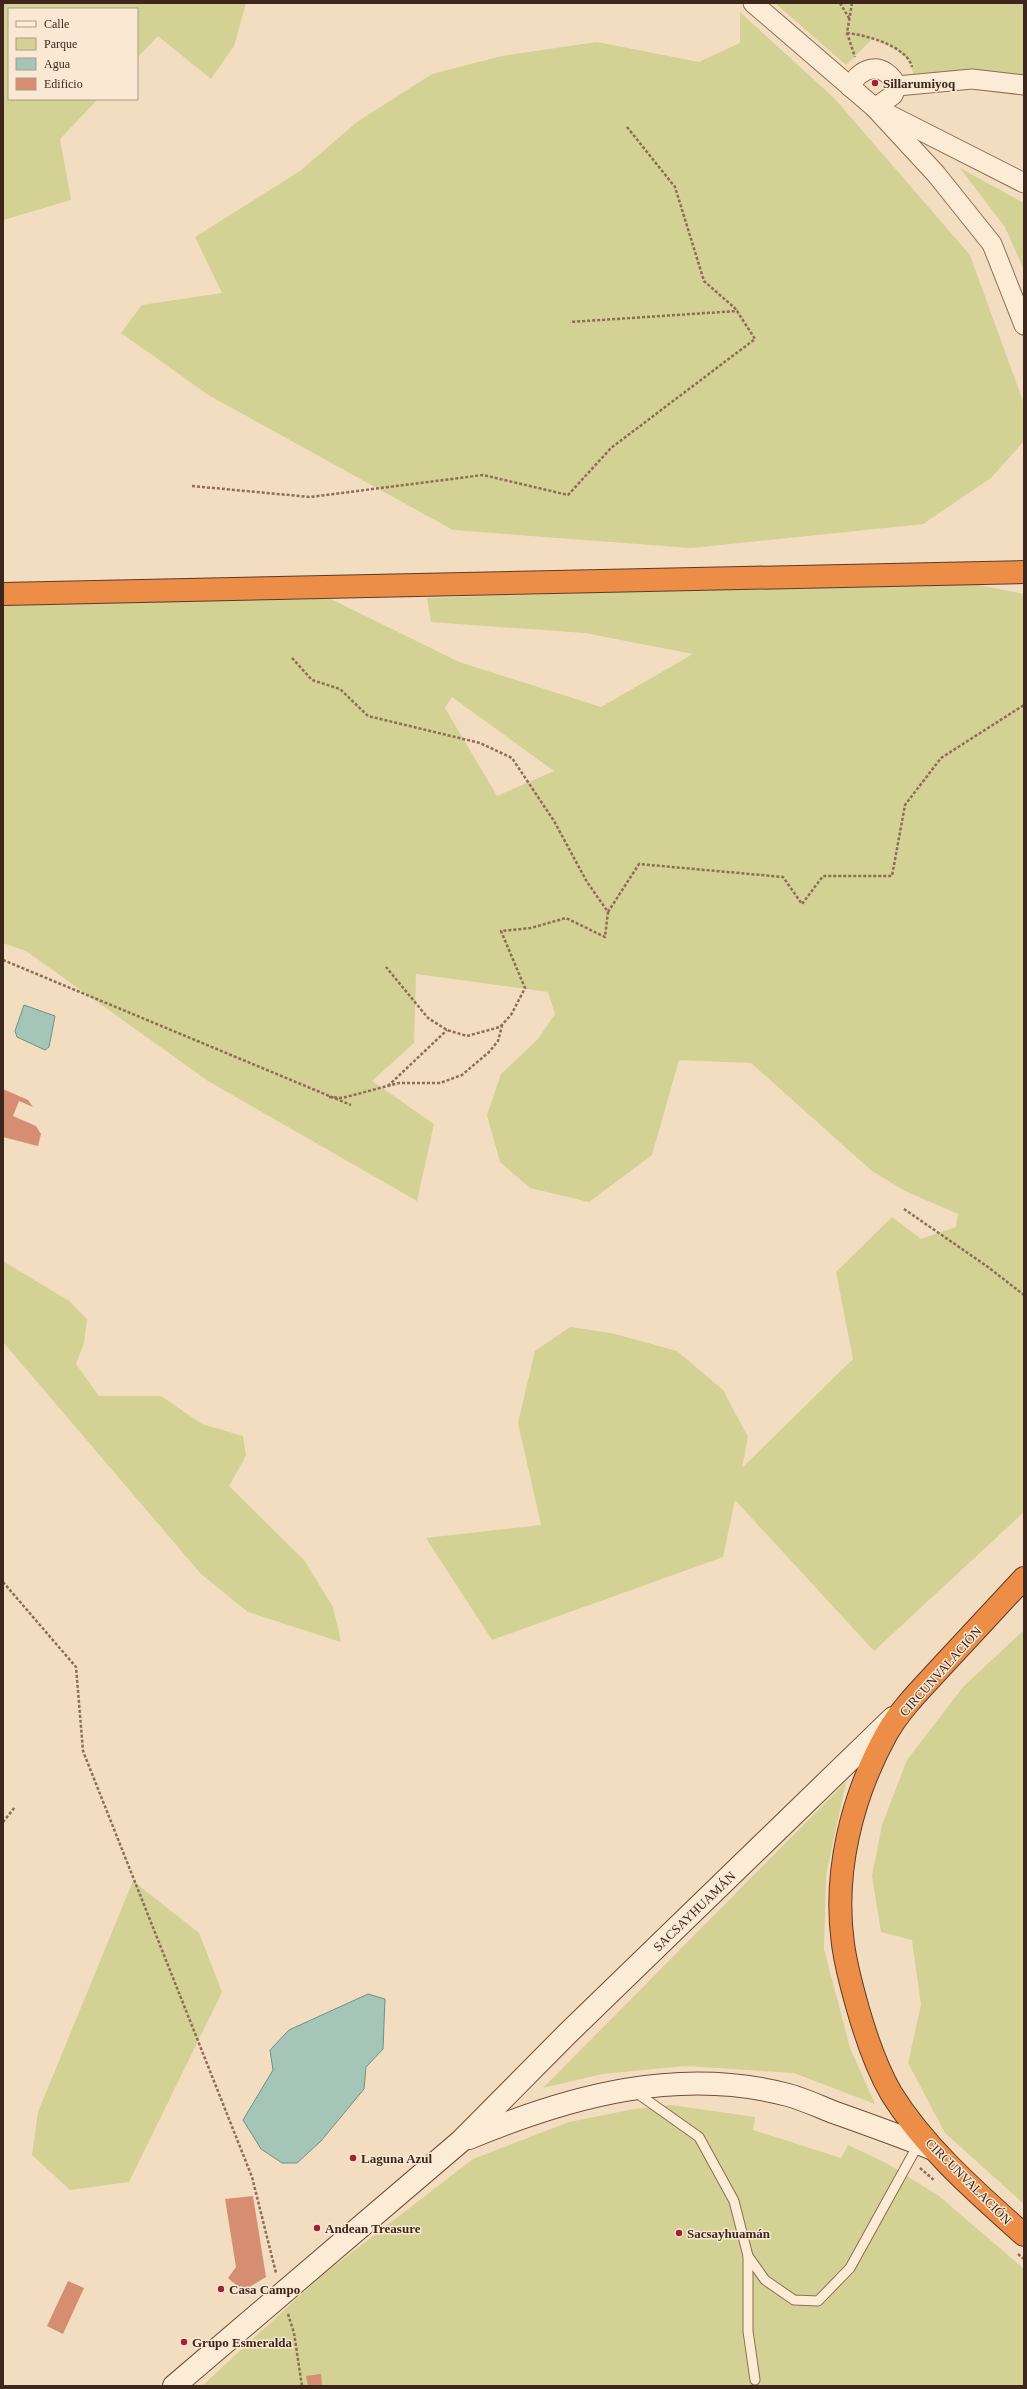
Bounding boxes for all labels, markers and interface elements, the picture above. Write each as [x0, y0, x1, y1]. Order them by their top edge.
legend [8, 8, 138, 100]
text: Calle [44, 17, 69, 31]
text: Parque [44, 37, 77, 51]
text: Agua [44, 57, 71, 71]
place label: Sillarumiyoq [883, 76, 956, 91]
text: Edificio [44, 77, 83, 91]
marker: Sillarumiyoq [870, 78, 880, 88]
street label: CIRCUNVALACIÓN [896, 1623, 985, 1719]
street label: SACSAYHUAMÁN [650, 1868, 739, 1954]
street label: CIRCUNVALACIÓN [923, 2135, 1015, 2228]
place label: Laguna Azul [361, 2151, 433, 2166]
marker: Laguna Azul [348, 2153, 358, 2163]
place label: Andean Treasure [325, 2221, 421, 2236]
marker: Andean Treasure [312, 2223, 322, 2233]
place label: Sacsayhuamán [687, 2226, 771, 2241]
marker: Sacsayhuamán [674, 2228, 684, 2238]
place label: Casa Campo [229, 2282, 300, 2297]
marker: Casa Campo [216, 2284, 226, 2294]
place label: Grupo Esmeralda [192, 2335, 293, 2350]
marker: Grupo Esmeralda [179, 2337, 189, 2347]

